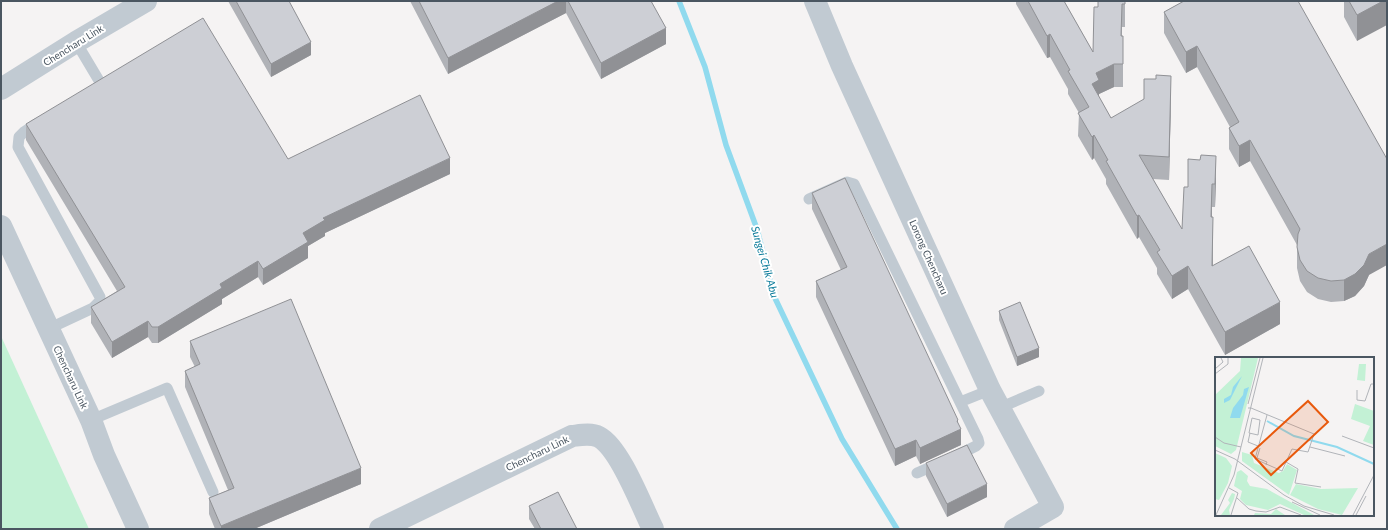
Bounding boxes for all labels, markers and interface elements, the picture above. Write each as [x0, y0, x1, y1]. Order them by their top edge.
street label: Chencharu Link [41, 21, 106, 68]
street label: Lorong Chencharu [907, 218, 951, 296]
water label: Sungei Chik Abu [749, 225, 782, 299]
street label: Chencharu Link [51, 343, 91, 411]
inset map [1215, 357, 1374, 516]
street label: Chencharu Link [504, 432, 571, 473]

